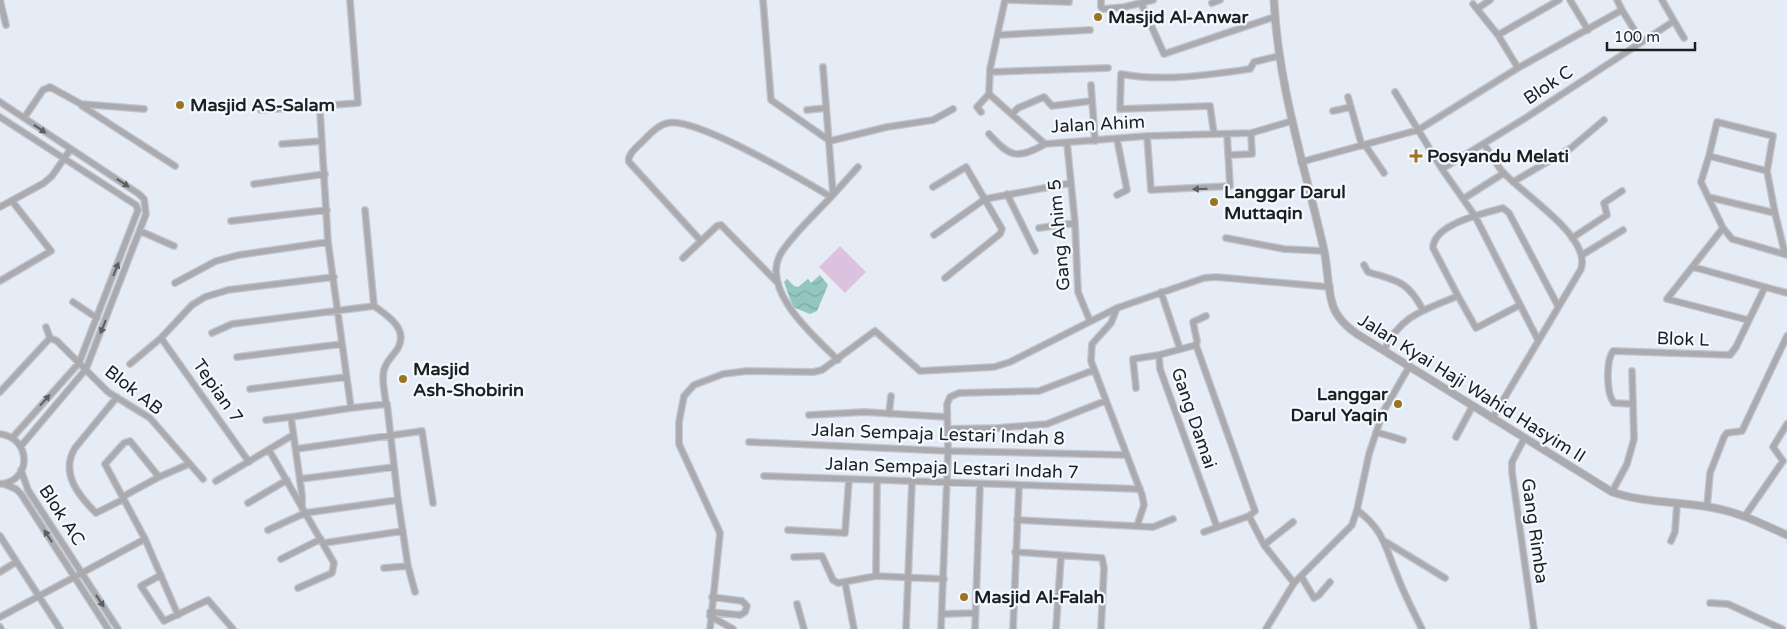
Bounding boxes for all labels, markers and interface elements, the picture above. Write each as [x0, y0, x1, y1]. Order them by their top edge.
place label: Masjid Al-Anwar [1108, 6, 1249, 28]
marker: Masjid Al-Anwar [1092, 11, 1104, 23]
scale bar [1607, 20, 1694, 52]
text: 100 m [1614, 28, 1660, 46]
street label: Blok C [1519, 61, 1577, 109]
place label: Masjid AS-Salam [190, 94, 335, 116]
marker: Masjid AS-Salam [174, 99, 186, 111]
street label: Jalan Ahim [1050, 111, 1146, 137]
one-way arrow [34, 124, 47, 134]
place label: Posyandu Melati [1427, 145, 1569, 167]
marker: Posyandu Melati [1409, 149, 1423, 163]
one-way arrow [116, 178, 129, 188]
street label: Gang Ahim 5 [1043, 178, 1075, 292]
place label: Langgar Darul Muttaqin [1224, 181, 1346, 224]
one-way arrow [1191, 185, 1207, 193]
marker: Langgar Darul Muttaqin [1208, 196, 1220, 208]
one-way arrow [113, 262, 121, 276]
street label: Jalan Kyai Haji Wahid Hasyim II [1354, 309, 1590, 467]
one-way arrow [98, 319, 106, 334]
street label: Blok L [1656, 327, 1710, 351]
street label: Tepian 7 [188, 355, 248, 427]
place label: Masjid Ash-Shobirin [413, 358, 524, 401]
street label: Blok AB [100, 360, 168, 420]
street label: Gang Damai [1166, 365, 1222, 471]
marker: Masjid Ash-Shobirin [397, 373, 409, 385]
place label: Langgar Darul Yaqin [1291, 383, 1389, 426]
one-way arrow [39, 395, 51, 407]
marker: Langgar Darul Yaqin [1392, 398, 1404, 410]
street label: Jalan Sempaja Lestari Indah 8 [811, 419, 1065, 449]
street label: Jalan Sempaja Lestari Indah 7 [825, 453, 1079, 483]
street label: Gang Rimba [1517, 477, 1553, 585]
street label: Blok AC [34, 481, 90, 549]
one-way arrow [43, 529, 53, 543]
place label: Masjid Al-Falah [974, 586, 1105, 608]
marker: Masjid Al-Falah [958, 591, 970, 603]
one-way arrow [95, 594, 105, 608]

